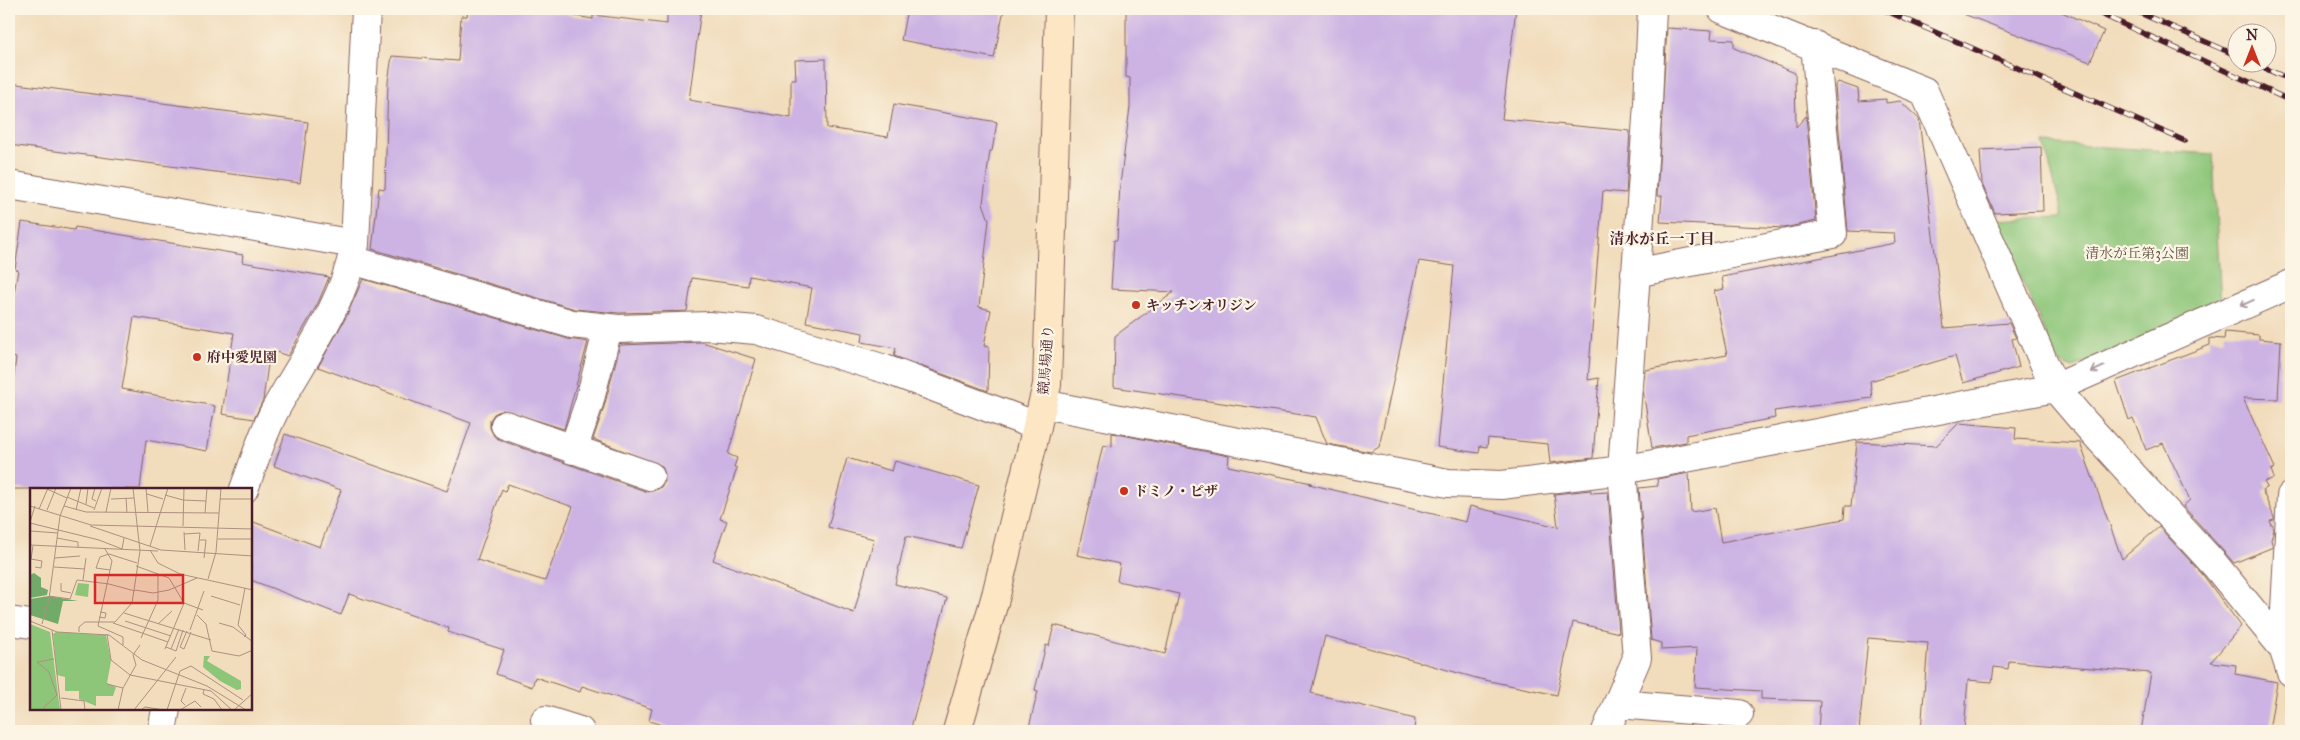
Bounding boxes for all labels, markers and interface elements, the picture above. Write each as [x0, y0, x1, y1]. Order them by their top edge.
north arrow [2228, 22, 2278, 72]
text: N [2246, 27, 2258, 44]
district label: 清水が丘一丁目 [1609, 230, 1715, 248]
park label: 清水が丘第3公園 [2085, 245, 2189, 262]
place label: キッチンオリジン [1146, 297, 1257, 314]
marker: キッチンオリジン [1130, 299, 1142, 311]
one-way arrow [2240, 299, 2255, 309]
street label: 競馬場通り [1035, 324, 1057, 396]
place label: 府中愛児園 [207, 349, 277, 366]
marker: 府中愛児園 [191, 351, 203, 363]
one-way arrow [2091, 365, 2106, 375]
place label: ドミノ・ピザ [1134, 483, 1218, 500]
marker: ドミノ・ピザ [1118, 485, 1130, 497]
inset map [30, 488, 252, 710]

